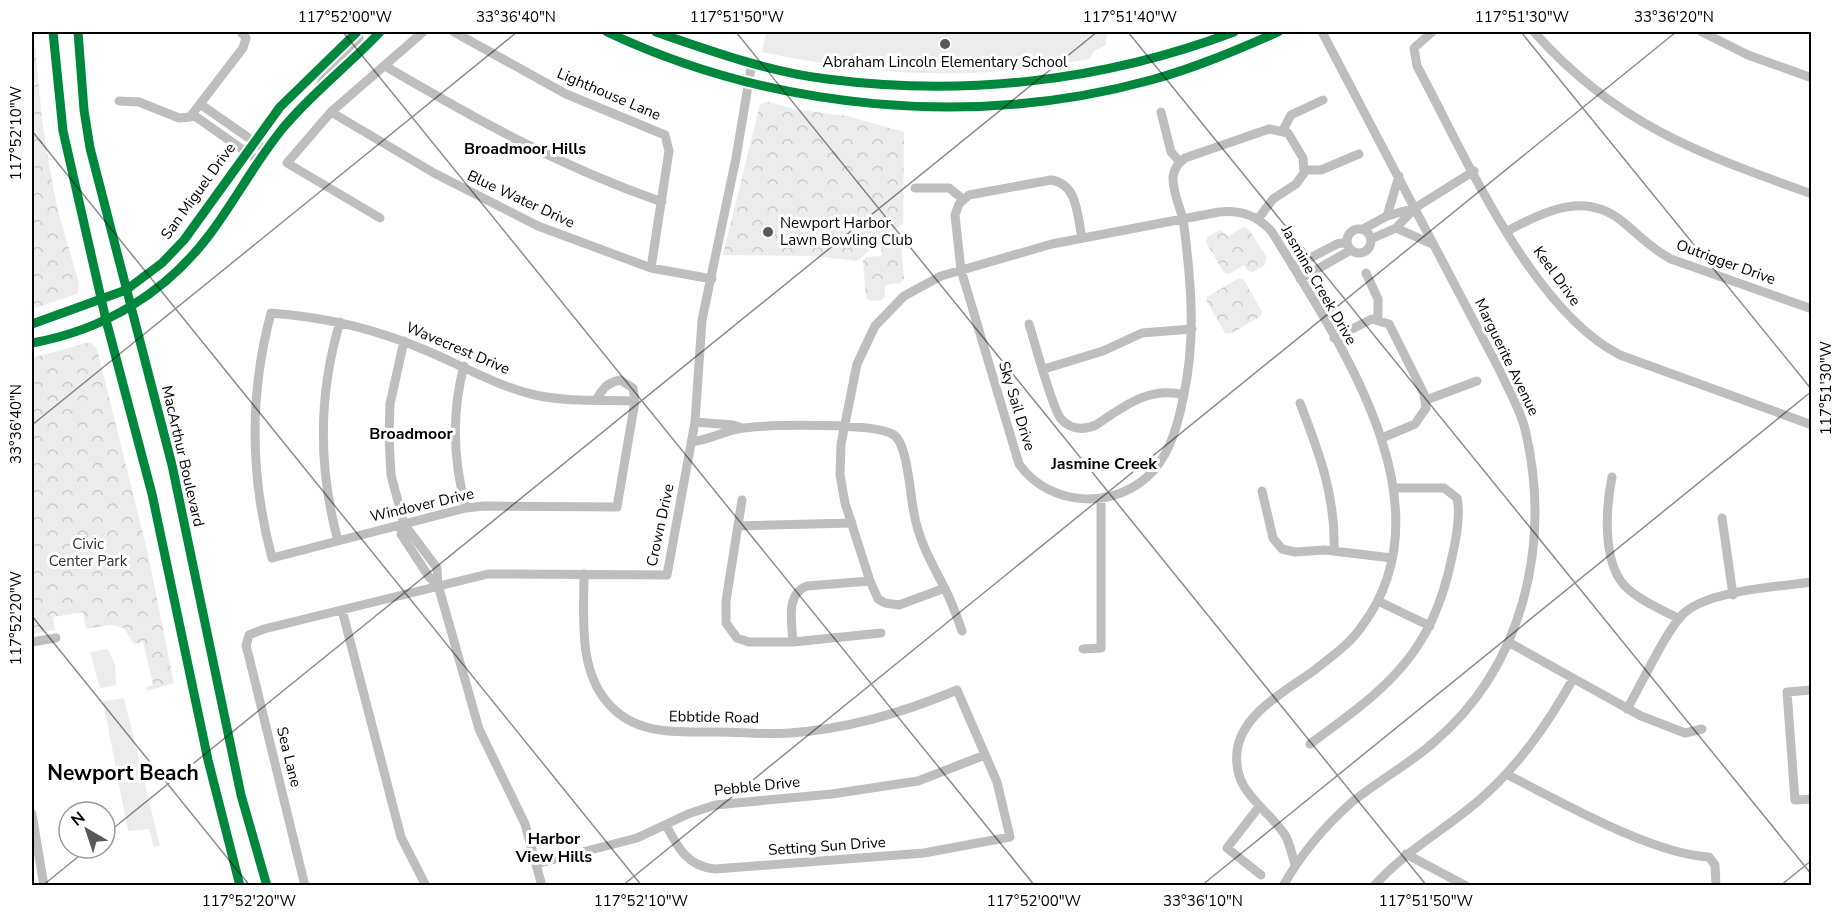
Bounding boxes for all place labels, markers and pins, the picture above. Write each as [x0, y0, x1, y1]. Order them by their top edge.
marker: Abraham Lincoln Elementary School [938, 37, 952, 51]
place label: Abraham Lincoln Elementary School [822, 52, 1068, 72]
place label: Newport Harbor Lawn Bowling Club [780, 213, 913, 250]
marker: Newport Harbor Lawn Bowling Club [761, 225, 775, 239]

